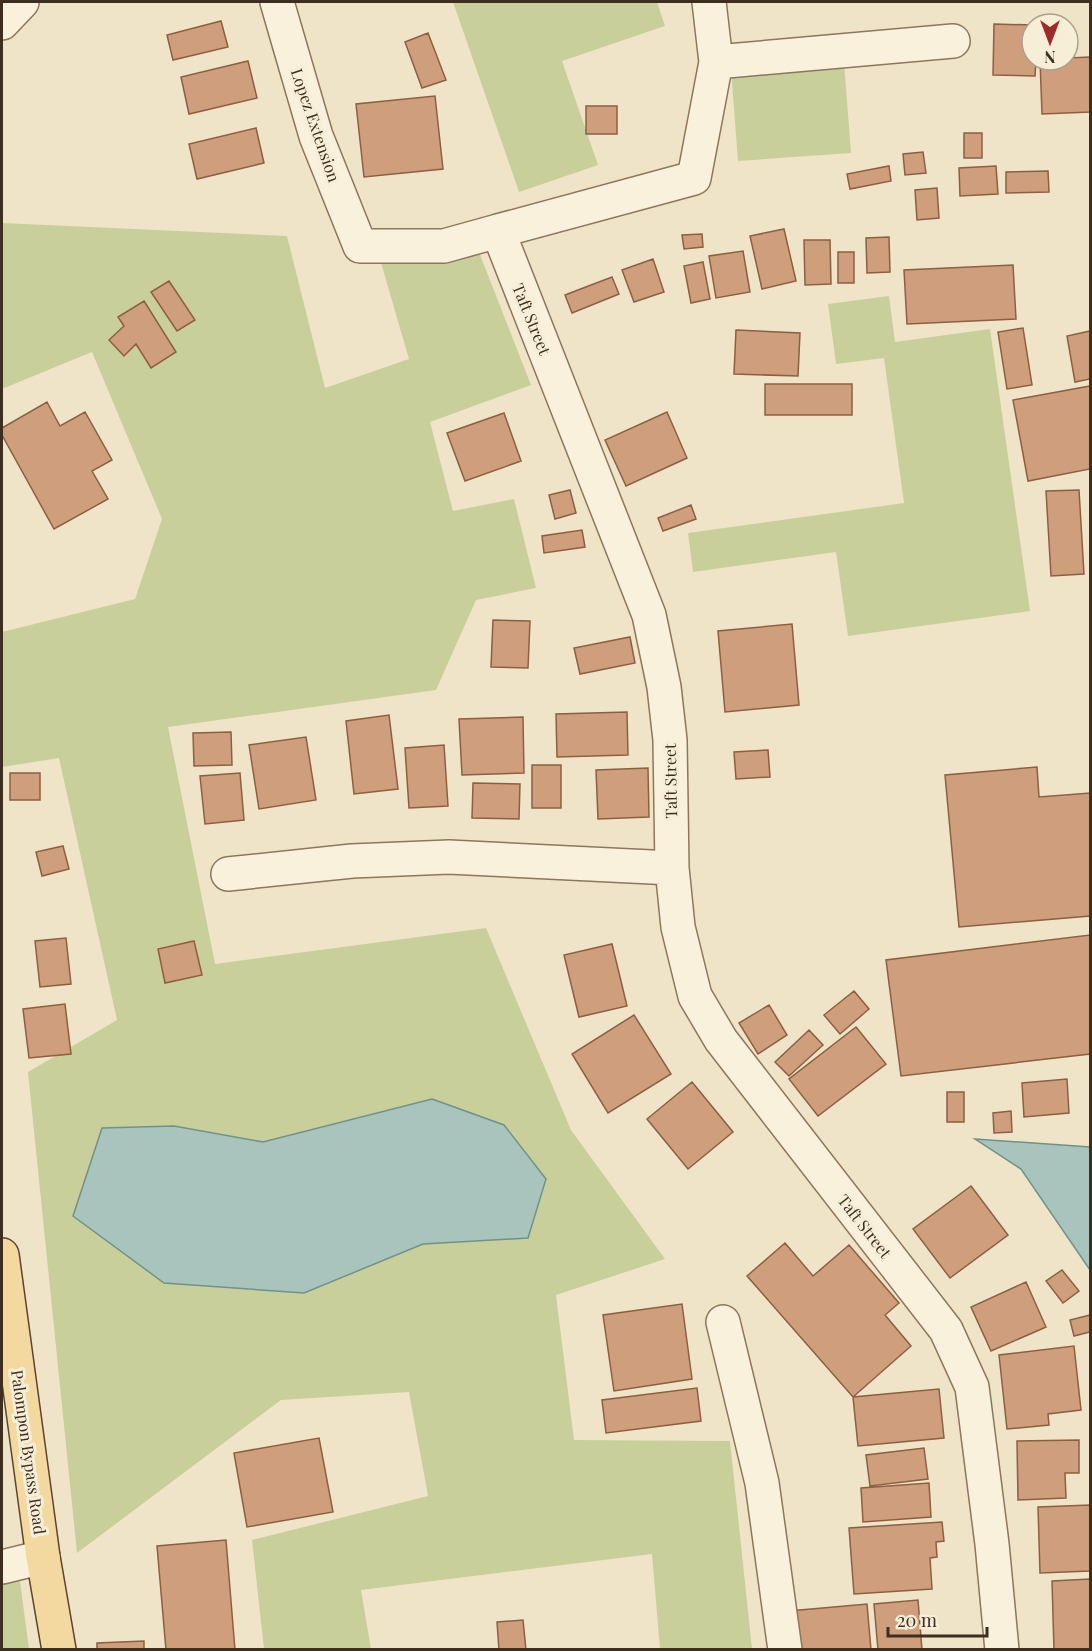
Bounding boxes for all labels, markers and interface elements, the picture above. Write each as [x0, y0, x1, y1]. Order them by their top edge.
north arrow [1020, 12, 1080, 72]
text: N [1044, 47, 1056, 68]
street label: Lopez Extension [287, 65, 345, 185]
street label: Taft Street [508, 280, 556, 358]
street label: Taft Street [659, 743, 681, 819]
street label: Taft Street [834, 1190, 897, 1262]
street label: Palompon Bypass Road [7, 1368, 51, 1536]
scale bar [888, 1600, 987, 1638]
text: 20 m [897, 1608, 937, 1632]

